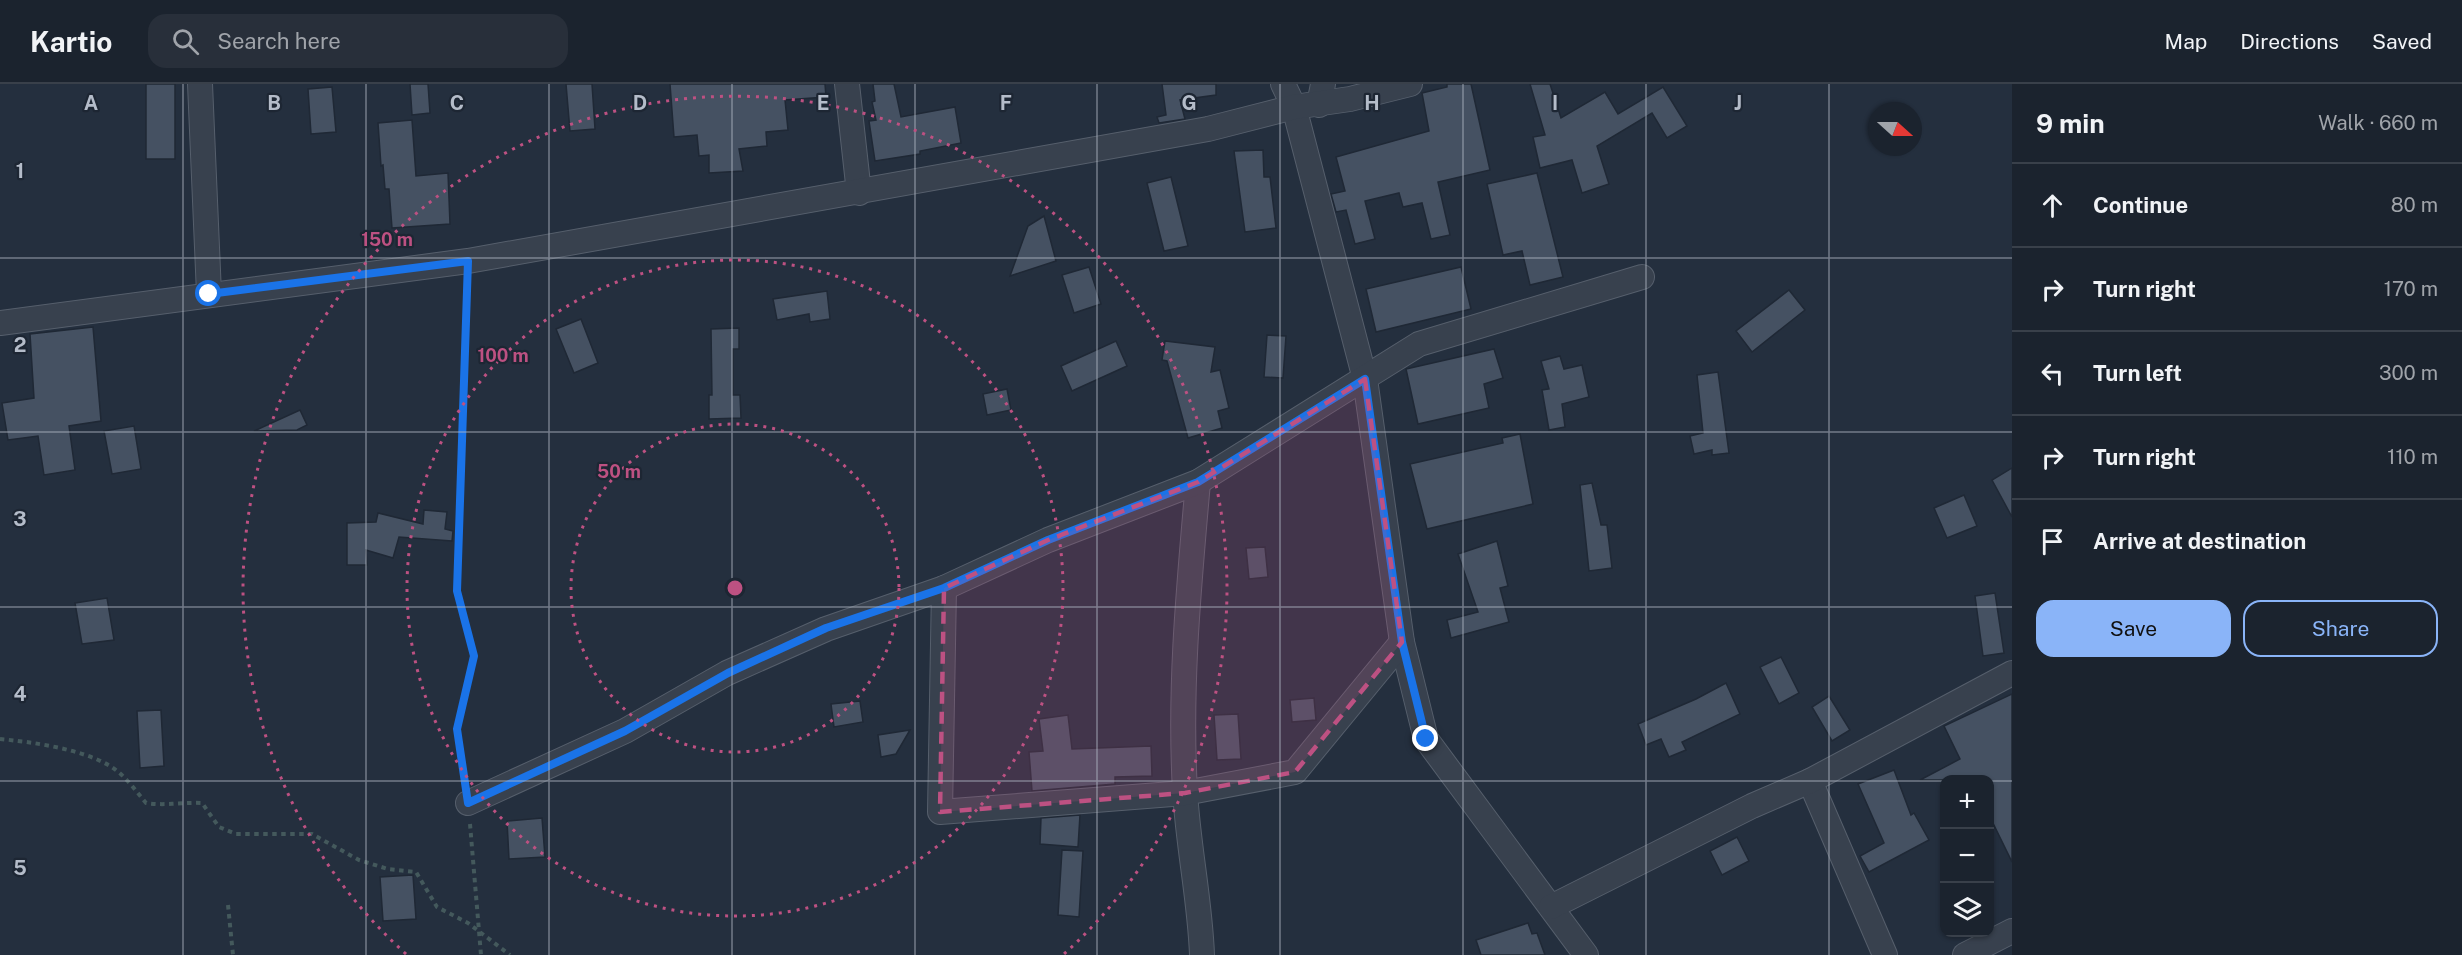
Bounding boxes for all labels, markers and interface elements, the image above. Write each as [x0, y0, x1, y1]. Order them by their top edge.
search box [148, 14, 568, 68]
text: Kartio [30, 25, 112, 58]
icon: search [169, 25, 202, 58]
text: Search here [217, 28, 341, 54]
text: Map [2165, 29, 2207, 54]
text: Directions [2240, 29, 2339, 54]
text: Saved [2372, 29, 2432, 54]
text: A [84, 91, 98, 115]
text: B [267, 91, 281, 115]
text: C [450, 91, 464, 115]
text: D [633, 91, 647, 115]
text: E [817, 91, 829, 115]
text: F [1000, 91, 1012, 115]
text: G [1181, 91, 1197, 115]
text: H [1364, 91, 1380, 115]
text: I [1552, 91, 1558, 115]
text: J [1734, 91, 1742, 115]
north arrow [1868, 102, 1922, 156]
text: 9 min [2036, 108, 2105, 139]
text: Walk · 660 m [2318, 111, 2438, 135]
text: 1 [16, 159, 24, 183]
icon: ahead [2036, 189, 2069, 222]
text: Continue [2093, 192, 2188, 218]
text: 80 m [2391, 193, 2438, 217]
text: 150 m [361, 229, 413, 250]
icon: right [2036, 273, 2069, 306]
text: Turn right [2093, 276, 2196, 302]
text: 170 m [2384, 277, 2438, 301]
route start [195, 280, 221, 306]
text: 2 [14, 333, 26, 357]
text: 100 m [477, 345, 529, 366]
icon: left [2036, 357, 2069, 390]
text: Turn left [2093, 360, 2182, 386]
text: 300 m [2379, 361, 2438, 385]
icon: right [2036, 441, 2069, 474]
text: Turn right [2093, 444, 2196, 470]
text: 110 m [2387, 445, 2438, 469]
text: 50 m [597, 461, 641, 482]
text: 3 [13, 507, 27, 531]
icon: arrive [2036, 525, 2069, 558]
text: Arrive at destination [2093, 528, 2306, 554]
centre of rings [725, 578, 745, 598]
button: Save [2036, 600, 2231, 657]
button: Share [2243, 600, 2438, 657]
text: 4 [13, 682, 27, 706]
route end [1412, 725, 1438, 751]
map controls [1940, 775, 1994, 937]
button: + [1940, 775, 1994, 829]
button: − [1940, 829, 1994, 883]
text: 5 [13, 856, 27, 880]
button: layers [1940, 883, 1994, 937]

